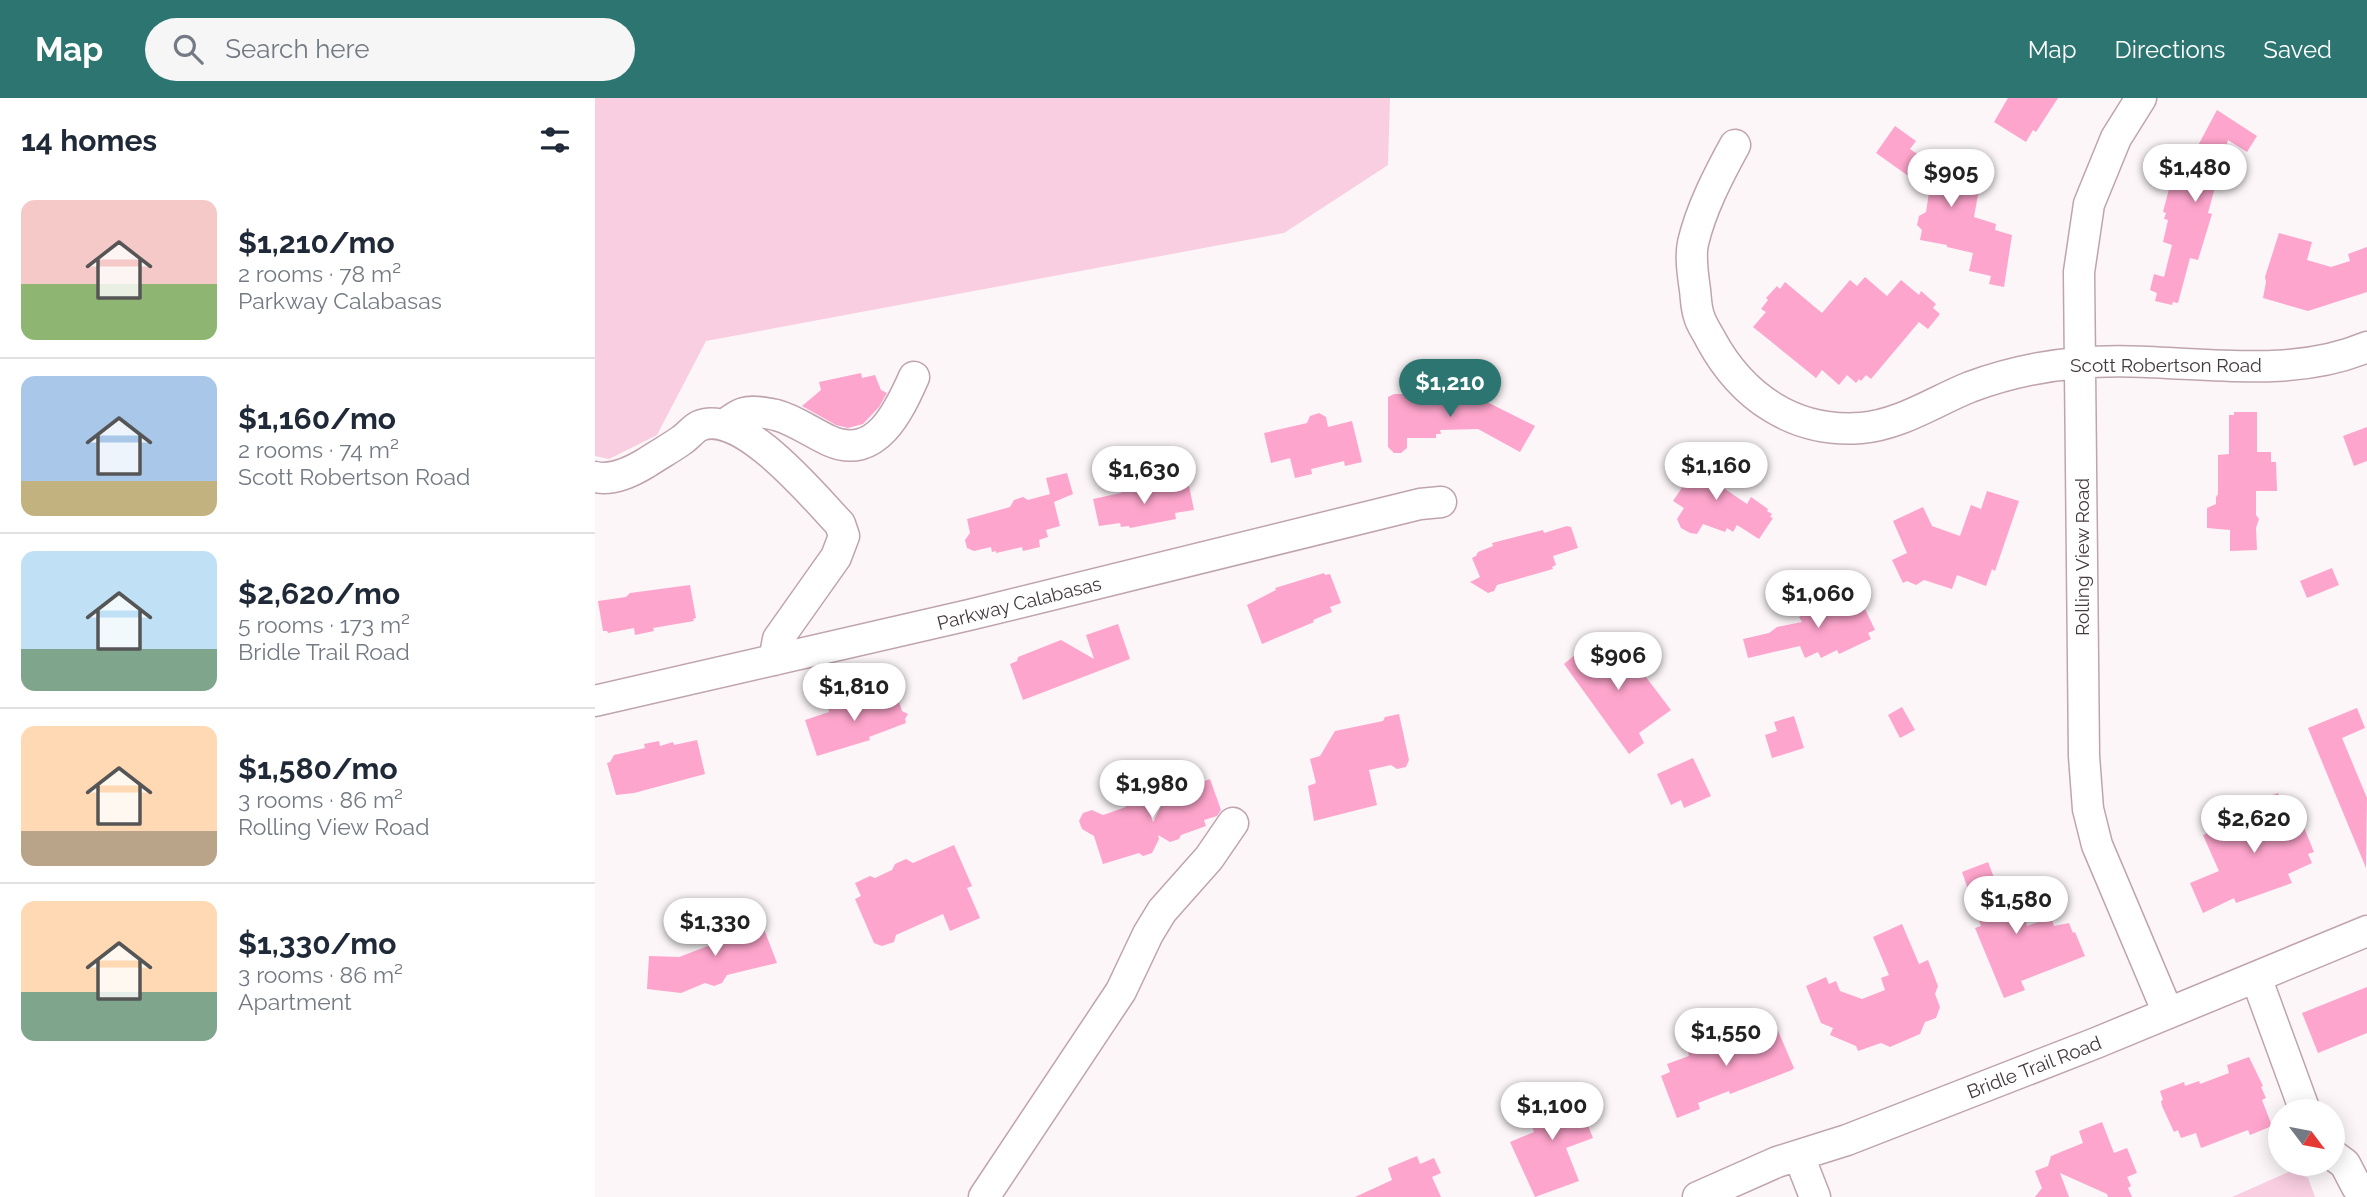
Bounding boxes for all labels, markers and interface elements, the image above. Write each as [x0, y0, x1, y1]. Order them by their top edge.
search box [145, 18, 635, 81]
text: Map [35, 30, 103, 69]
icon: search [169, 30, 207, 68]
text: Search here [225, 34, 370, 64]
text: Map [2028, 35, 2077, 64]
text: Directions [2115, 35, 2225, 64]
text: Saved [2263, 35, 2332, 64]
icon: filters [536, 121, 574, 159]
text: 14 homes [21, 123, 157, 158]
pin: $1,480 [2138, 144, 2252, 204]
pin: $905 [1910, 150, 1992, 209]
text: $1,480 [2159, 153, 2231, 180]
text: $905 [1924, 158, 1979, 185]
text: $1,210/mo [238, 225, 395, 260]
icon: home [77, 228, 161, 312]
text: 2 rooms · 78 m² [238, 260, 401, 287]
text: Parkway Calabasas [238, 287, 442, 314]
street label: Scott Robertson Road [2070, 354, 2262, 376]
pin: $1,210 [1393, 360, 1507, 419]
text: $1,210 [1415, 368, 1485, 395]
text: $1,160/mo [238, 401, 396, 436]
icon: home [77, 404, 161, 488]
text: 2 rooms · 74 m² [238, 436, 399, 463]
pin: $1,160 [1659, 442, 1773, 502]
pin: $1,630 [1087, 446, 1201, 506]
text: $1,160 [1681, 451, 1751, 478]
text: $1,630 [1108, 455, 1180, 482]
text: Scott Robertson Road [238, 463, 470, 490]
street label: Rolling View Road [2071, 478, 2093, 636]
pin: $1,060 [1761, 570, 1875, 630]
street label: Parkway Calabasas [935, 572, 1103, 634]
text: $2,620/mo [238, 576, 400, 611]
icon: home [77, 579, 161, 663]
text: $1,060 [1781, 579, 1855, 606]
text: 5 rooms · 173 m² [238, 611, 410, 638]
pin: $906 [1577, 632, 1659, 692]
text: Bridle Trail Road [238, 638, 410, 665]
text: $906 [1590, 641, 1646, 668]
pin: $1,810 [797, 664, 911, 723]
text: $1,810 [819, 672, 889, 699]
text: $1,580/mo [238, 751, 398, 786]
icon: home [77, 754, 161, 838]
pin: $1,980 [1095, 760, 1209, 820]
text: $1,980 [1116, 769, 1188, 796]
text: 3 rooms · 86 m² [238, 786, 403, 813]
pin: $2,620 [2197, 796, 2311, 855]
text: $2,620 [2217, 804, 2291, 831]
text: Rolling View Road [238, 813, 429, 840]
pin: $1,580 [1959, 876, 2073, 936]
text: $1,580 [1980, 885, 2052, 912]
pin: $1,330 [658, 898, 772, 958]
text: $1,330 [679, 907, 751, 934]
text: $1,330/mo [238, 926, 396, 961]
icon: home [77, 929, 161, 1013]
text: 3 rooms · 86 m² [238, 961, 403, 988]
text: Apartment [238, 988, 352, 1015]
pin: $1,550 [1669, 1009, 1783, 1068]
text: $1,550 [1691, 1017, 1761, 1044]
street label: Bridle Trail Road [1964, 1031, 2104, 1103]
pin: $1,100 [1495, 1082, 1609, 1142]
text: $1,100 [1517, 1091, 1587, 1118]
north arrow [2268, 1099, 2345, 1176]
map controls [2268, 1099, 2345, 1176]

